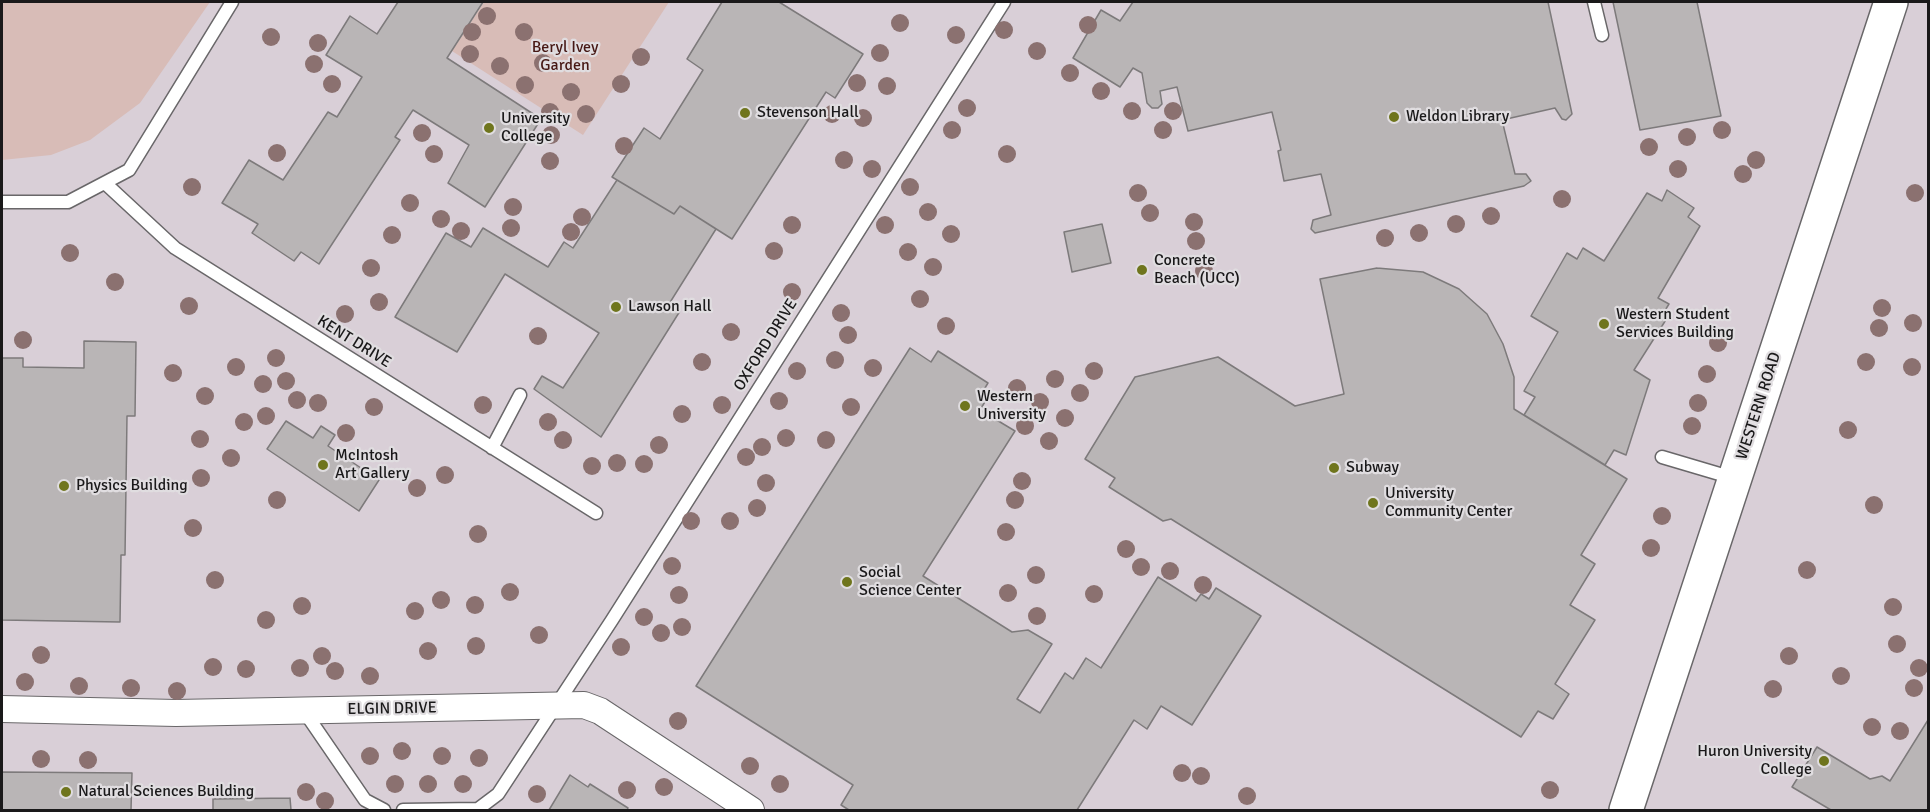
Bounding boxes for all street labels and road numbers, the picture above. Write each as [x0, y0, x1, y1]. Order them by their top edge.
street label: OXFORD DRIVE [730, 295, 802, 395]
street label: KENT DRIVE [313, 312, 395, 372]
street label: WESTERN ROAD [1733, 350, 1785, 462]
street label: ELGIN DRIVE [347, 699, 437, 719]

